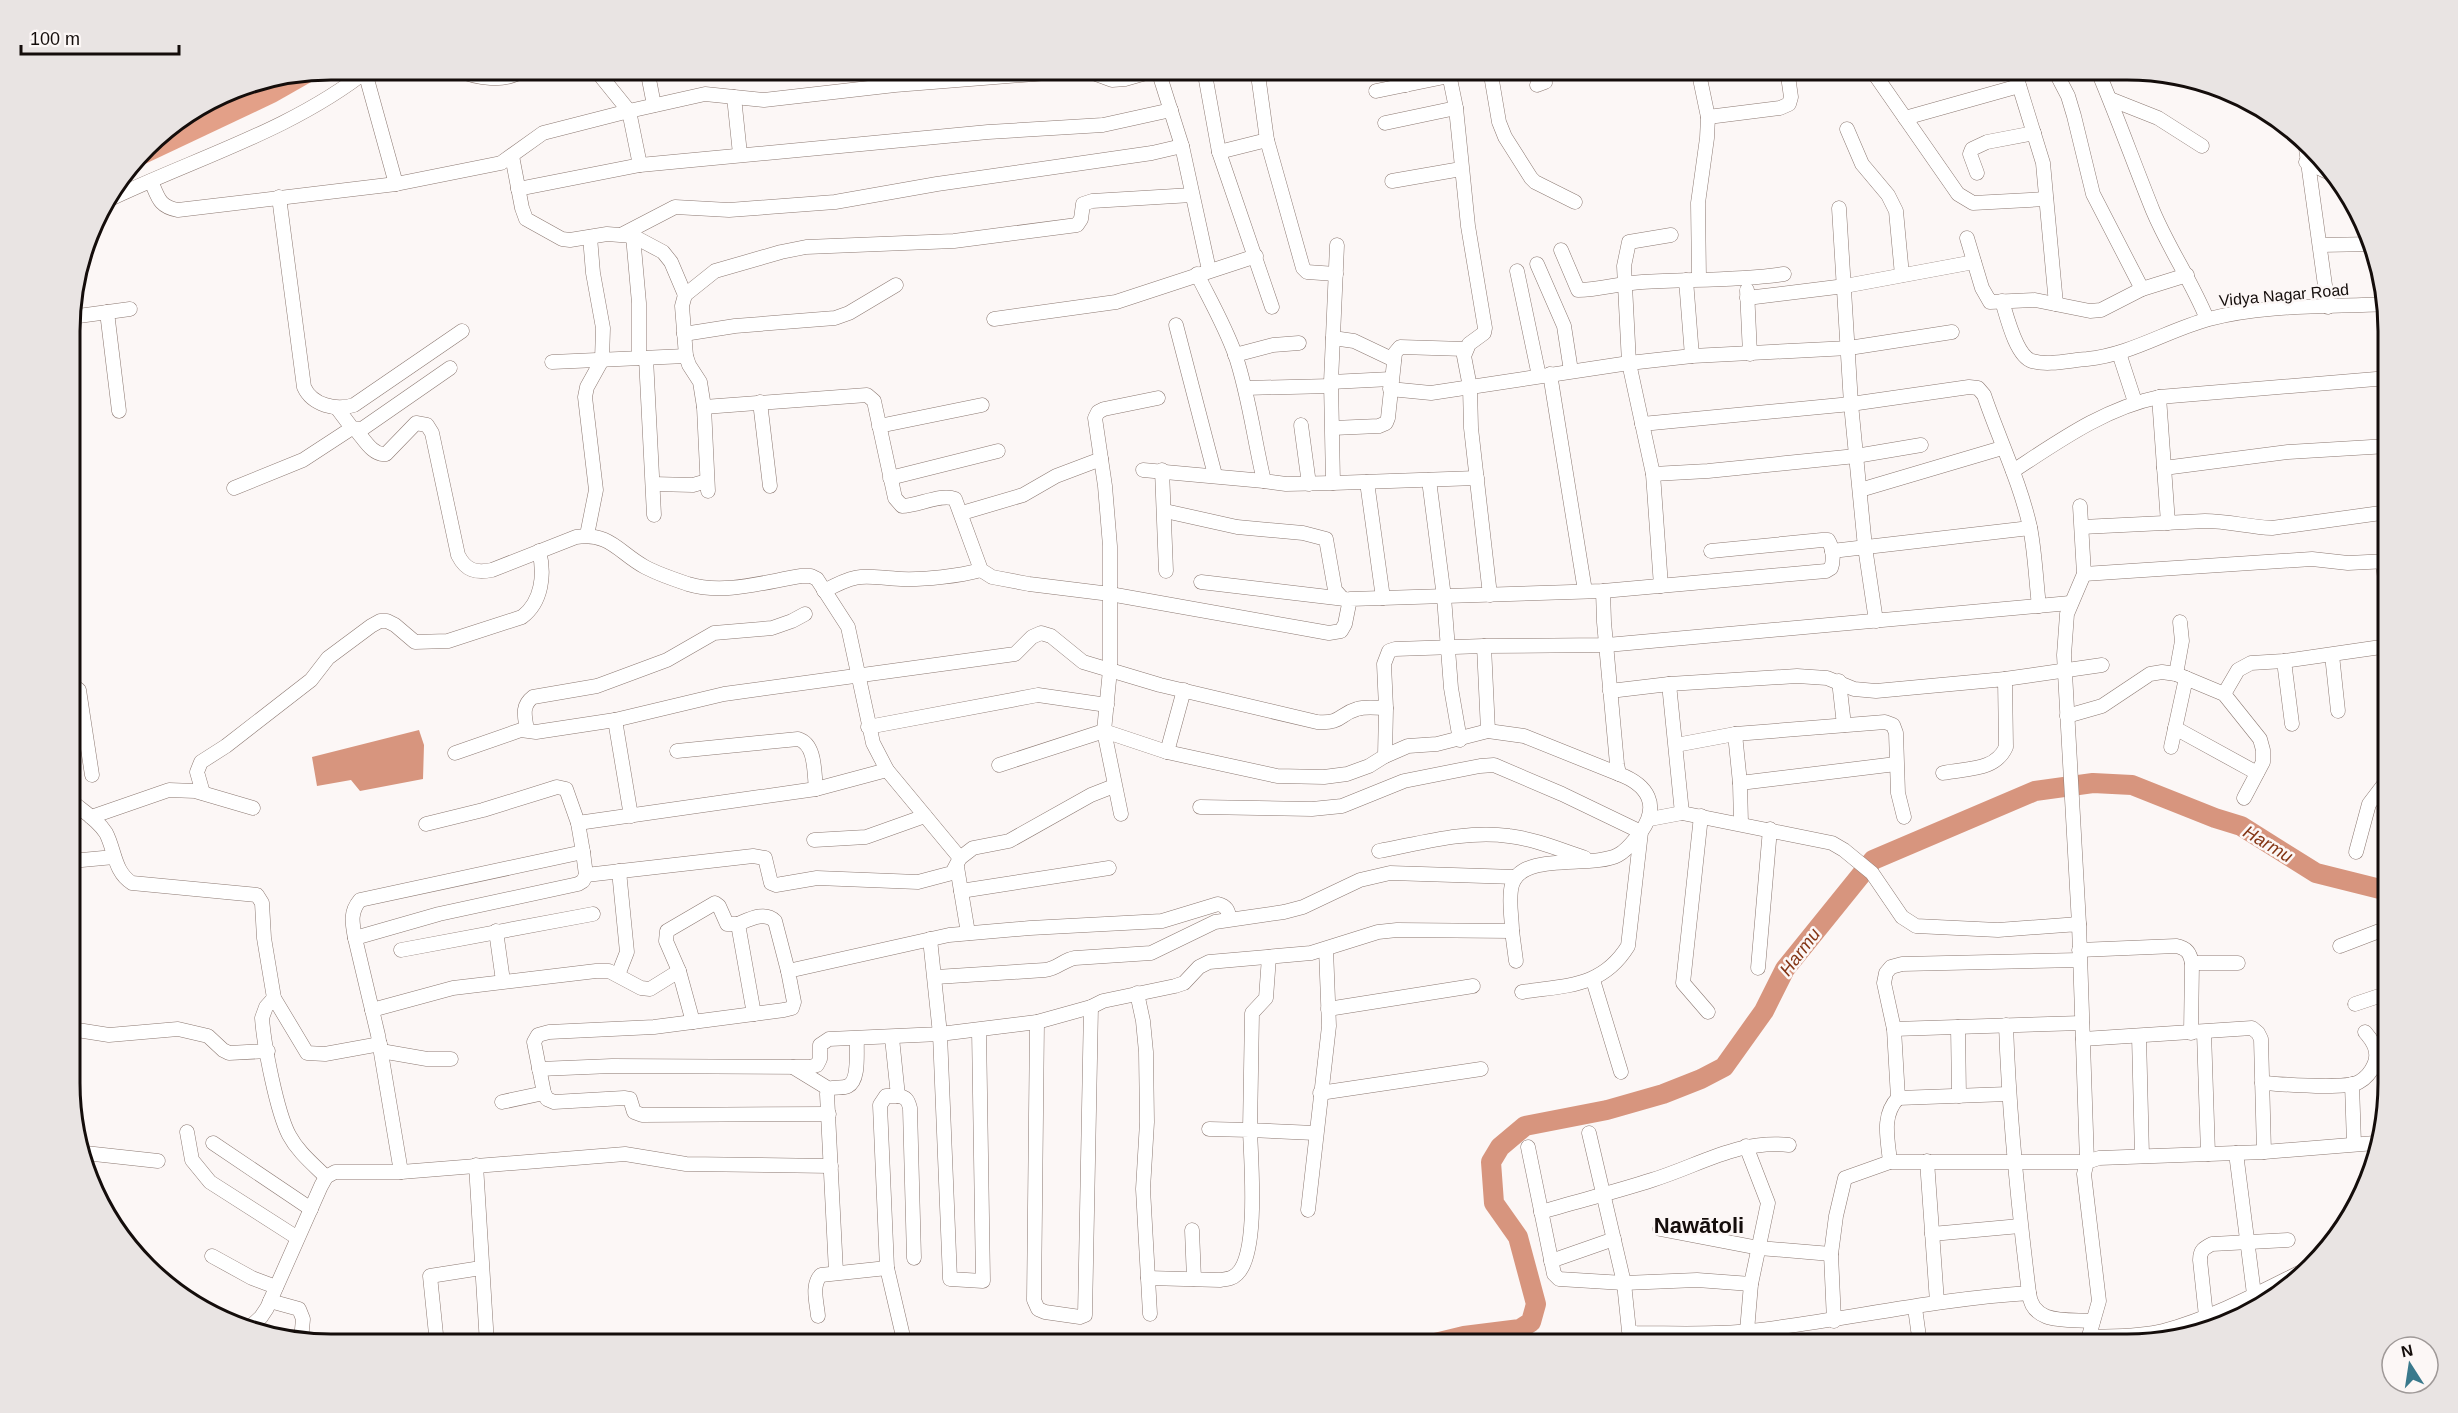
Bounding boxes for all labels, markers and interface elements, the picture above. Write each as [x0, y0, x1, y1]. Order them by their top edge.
scale bar [21, 18, 178, 56]
text: 100 m [30, 29, 80, 49]
street label: Vidya Nagar Road [2218, 281, 2350, 309]
water label: Harmu [2240, 822, 2296, 866]
water label: Harmu [1776, 924, 1824, 980]
district label: Nawātoli [1654, 1213, 1744, 1238]
north arrow [2380, 1335, 2440, 1395]
text: N [2400, 1341, 2414, 1360]

